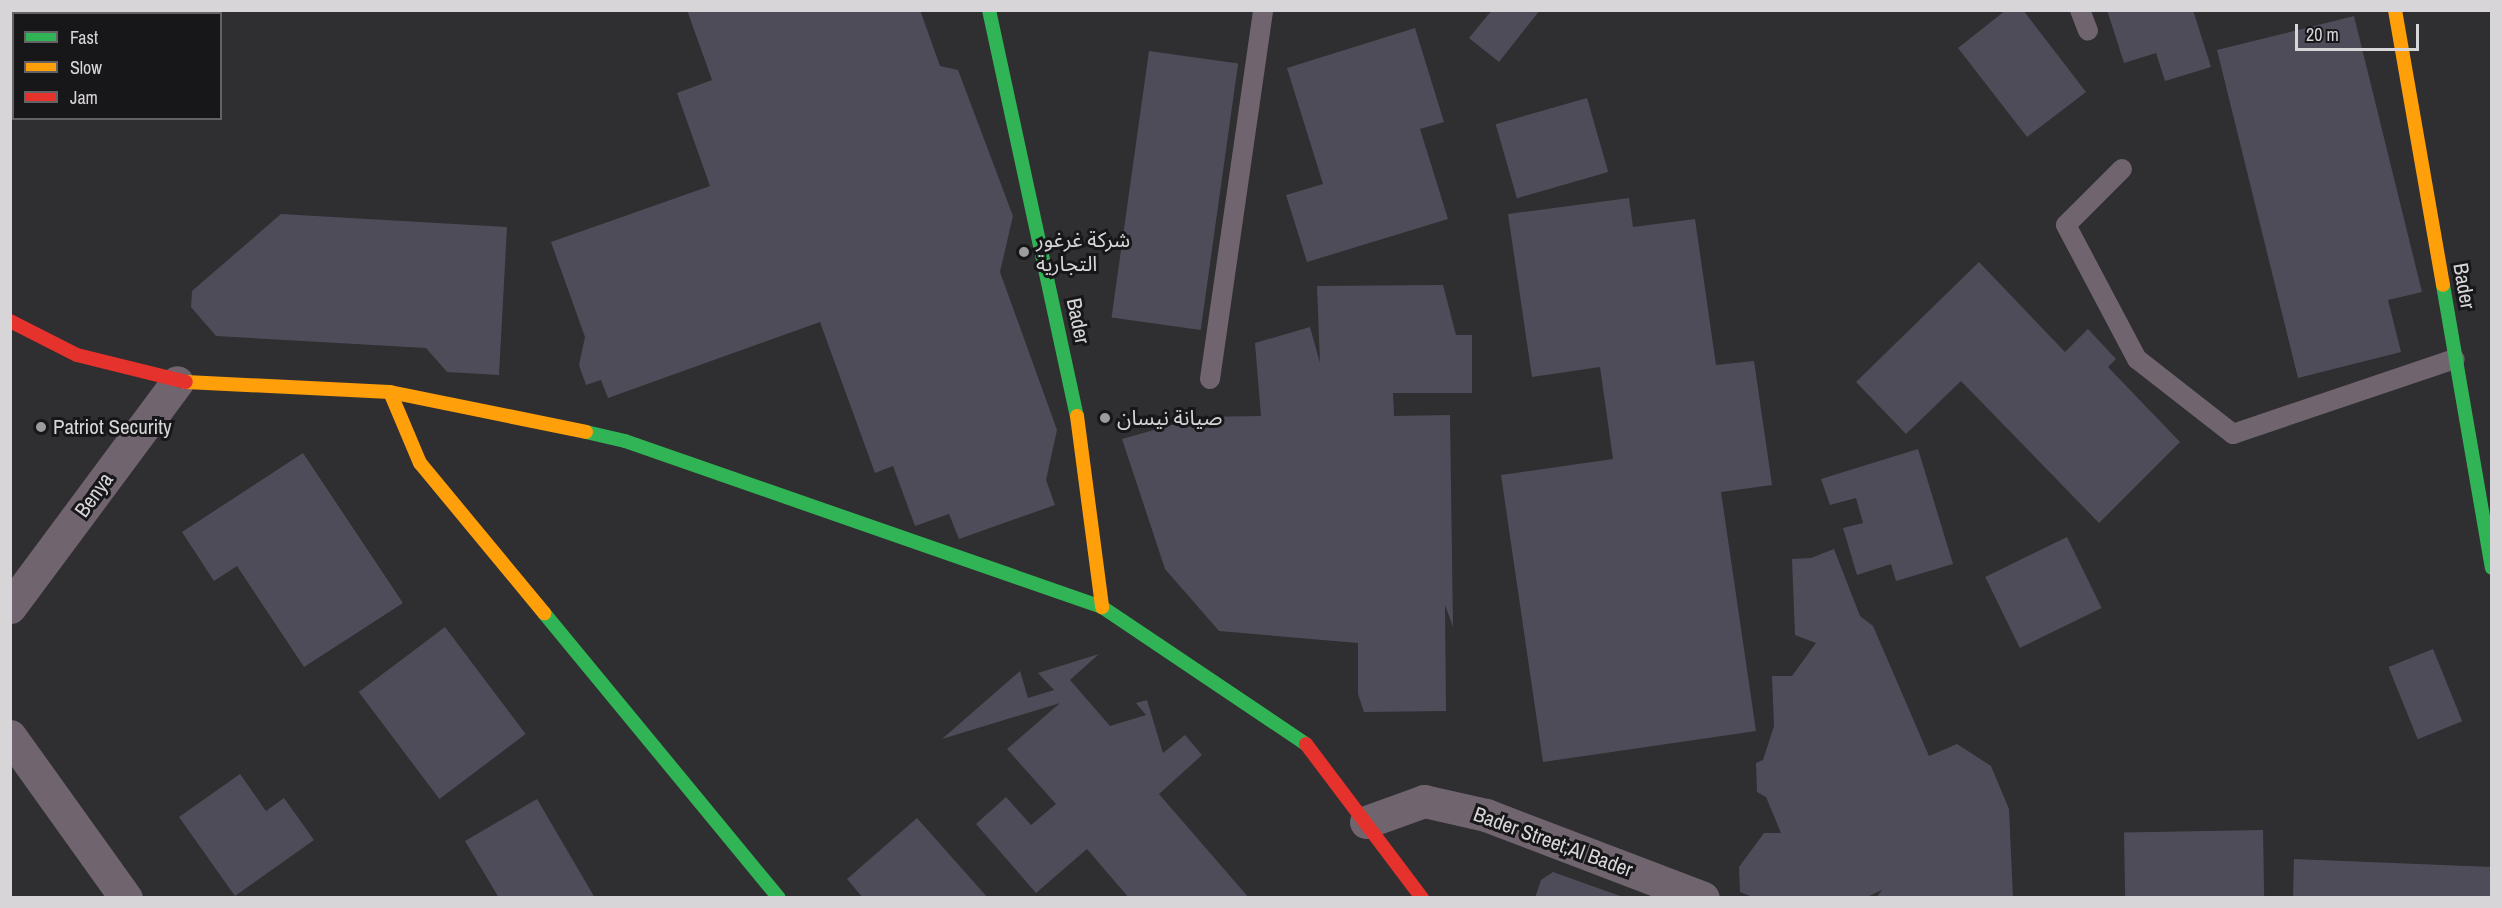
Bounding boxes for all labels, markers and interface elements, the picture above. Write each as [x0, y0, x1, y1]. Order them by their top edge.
legend [12, 12, 222, 120]
scale bar [2298, 12, 2422, 50]
text: 20 m [2306, 22, 2339, 47]
text: Fast [70, 25, 98, 50]
text: Slow [70, 55, 102, 80]
text: Jam [70, 85, 98, 110]
place label: شركة غرغور التجارية [1036, 227, 1130, 277]
marker: شركة غرغور التجارية [1017, 245, 1031, 259]
street label: Bader [2448, 261, 2480, 311]
street label: Bader [1061, 296, 1095, 346]
place label: صيانة نيسان [1117, 405, 1222, 431]
marker: صيانة نيسان [1098, 411, 1112, 425]
place label: Patriot Security [53, 414, 172, 440]
marker: Patriot Security [34, 420, 48, 434]
street label: Benya [69, 468, 119, 522]
street label: Bader Street;Al Bader [1470, 802, 1636, 882]

